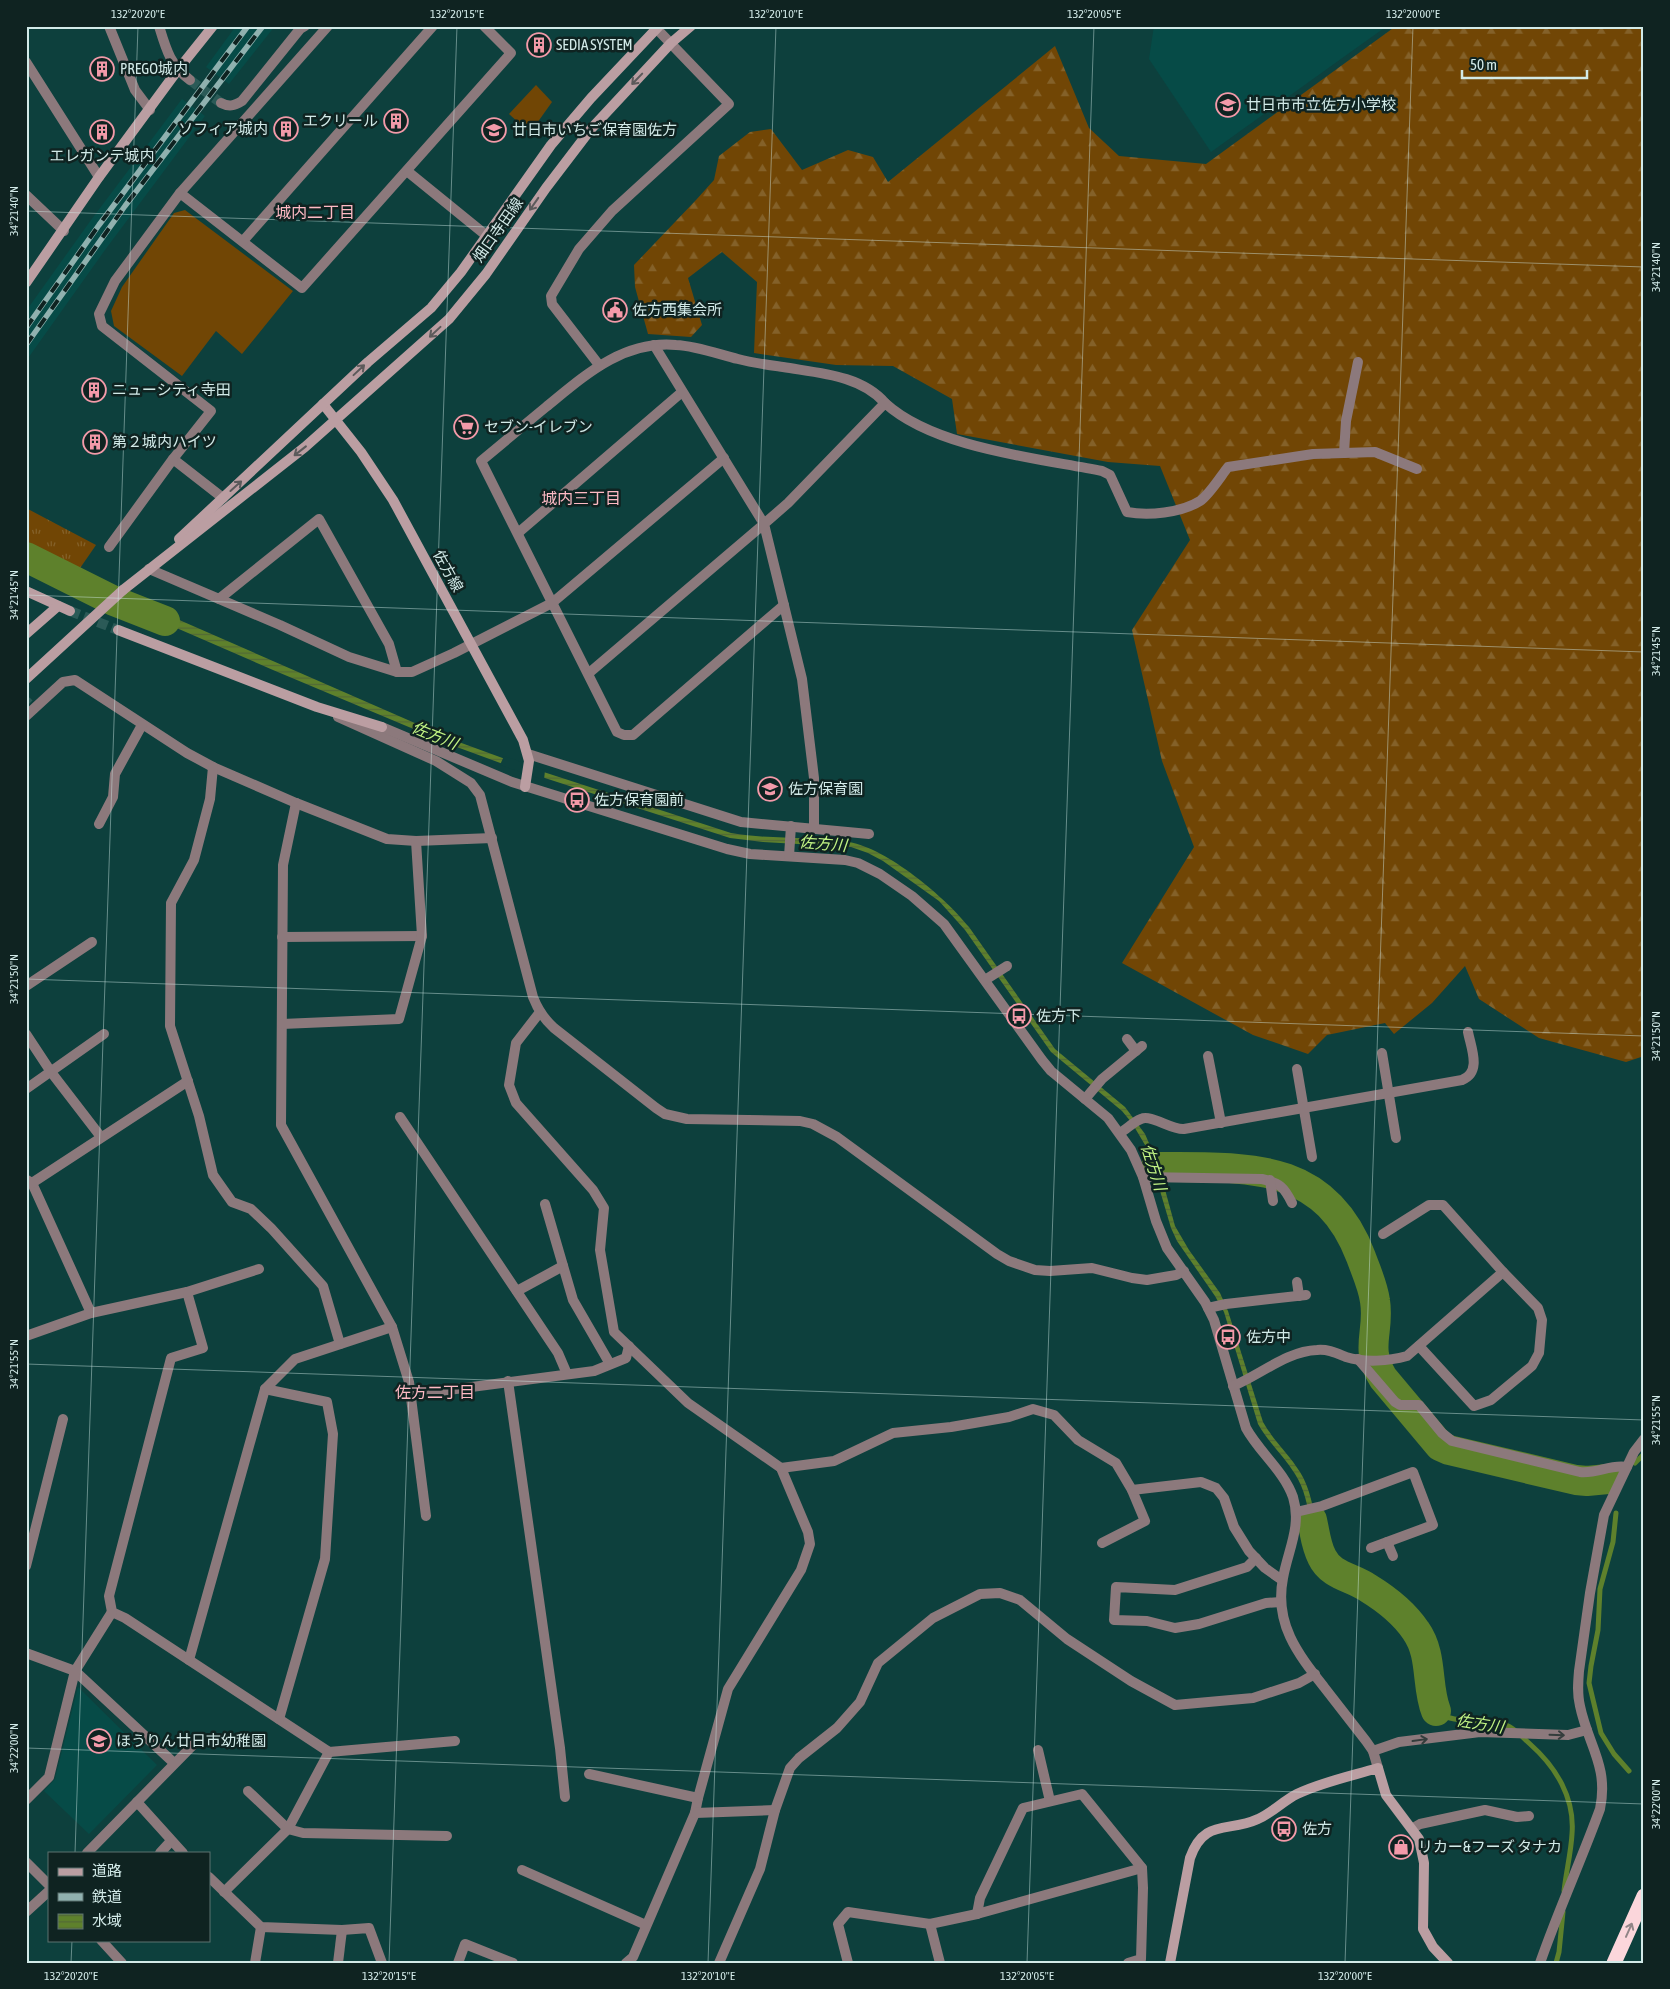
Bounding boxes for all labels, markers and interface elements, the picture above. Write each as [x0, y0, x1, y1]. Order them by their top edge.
text: 132°20'20"E [111, 7, 165, 21]
text: 132°20'15"E [430, 7, 484, 21]
text: 132°20'10"E [749, 7, 803, 21]
text: 132°20'05"E [1067, 7, 1121, 21]
text: 132°20'00"E [1386, 7, 1440, 21]
building icon: SEDIA SYSTEM [526, 32, 552, 58]
place label: SEDIA SYSTEM [556, 36, 633, 53]
scale bar [1462, 48, 1588, 80]
building icon: PREGO城内 [89, 56, 115, 82]
text: 50 m [1470, 56, 1497, 73]
place label: PREGO城内 [120, 60, 188, 77]
one-way arrow [631, 72, 643, 85]
school or university icon: 廿日市市立佐方小学校 [1215, 92, 1241, 118]
place label: 廿日市市立佐方小学校 [1246, 96, 1396, 113]
building icon: エクリール [383, 108, 409, 134]
place label: エクリール [303, 112, 378, 129]
building icon: ソフィア城内 [273, 116, 299, 142]
school or university icon: 廿日市いちご保育園佐方 [481, 117, 507, 143]
building icon: エレガンテ城内 [89, 119, 115, 145]
place label: ソフィア城内 [178, 120, 268, 137]
place label: 廿日市いちご保育園佐方 [512, 121, 677, 138]
place label: エレガンテ城内 [49, 147, 155, 164]
text: 34°21'40"N [7, 186, 21, 236]
street label: 畑口寺田線 [469, 194, 526, 265]
one-way arrow [529, 197, 539, 211]
district label: 城内二丁目 [275, 203, 355, 221]
text: 34°21'40"N [1649, 242, 1663, 292]
public building icon: 佐方西集会所 [602, 297, 628, 323]
place label: 佐方西集会所 [632, 301, 722, 318]
one-way arrow [429, 326, 442, 338]
one-way arrow [353, 364, 365, 376]
building icon: ニューシティ寺田 [81, 377, 107, 403]
place label: ニューシティ寺田 [112, 381, 231, 398]
supermarket icon: セブン-イレブン [453, 414, 479, 440]
place label: セブン-イレブン [484, 418, 593, 435]
building icon: 第２城内ハイツ [82, 429, 108, 455]
place label: 第２城内ハイツ [112, 433, 217, 450]
one-way arrow [293, 445, 306, 456]
one-way arrow [230, 480, 243, 492]
district label: 城内三丁目 [541, 489, 621, 507]
street label: 佐方線 [430, 547, 467, 595]
text: 34°21'45"N [7, 570, 21, 620]
text: 34°21'45"N [1649, 626, 1663, 676]
water label: 佐方川 [409, 718, 462, 753]
school or university icon: 佐方保育園 [757, 776, 783, 802]
place label: 佐方保育園 [788, 780, 863, 797]
bus stop icon: 佐方保育園前 [564, 787, 590, 813]
place label: 佐方保育園前 [594, 791, 684, 808]
water label: 佐方川 [798, 832, 850, 854]
text: 34°21'50"N [7, 954, 21, 1004]
bus stop icon: 佐方下 [1006, 1003, 1032, 1029]
place label: 佐方下 [1036, 1007, 1081, 1024]
text: 34°21'50"N [1649, 1011, 1663, 1061]
water label: 佐方川 [1138, 1141, 1171, 1195]
bus stop icon: 佐方中 [1215, 1324, 1241, 1350]
place label: 佐方中 [1246, 1328, 1291, 1345]
text: 34°21'55"N [7, 1339, 21, 1389]
district label: 佐方二丁目 [395, 1383, 475, 1401]
text: 34°21'55"N [1649, 1395, 1663, 1445]
water label: 佐方川 [1455, 1710, 1507, 1736]
text: 34°22'00"N [7, 1723, 21, 1773]
school or university icon: ほうりん廿日市幼稚園 [86, 1728, 112, 1754]
one-way arrow [1548, 1730, 1564, 1739]
place label: ほうりん廿日市幼稚園 [116, 1732, 266, 1749]
one-way arrow [1412, 1735, 1428, 1745]
text: 34°22'00"N [1649, 1779, 1663, 1829]
bus stop icon: 佐方 [1271, 1816, 1297, 1842]
place label: 佐方 [1302, 1820, 1332, 1837]
shop icon: リカー&フーズ タナカ [1388, 1834, 1414, 1860]
place label: リカー&フーズ タナカ [1418, 1838, 1562, 1855]
legend [48, 1852, 210, 1942]
text: 道路 [92, 1862, 122, 1879]
text: 鉄道 [92, 1888, 122, 1905]
text: 水域 [92, 1912, 122, 1929]
one-way arrow [1625, 1923, 1635, 1938]
text: 132°20'20"E [44, 1969, 98, 1983]
text: 132°20'15"E [362, 1969, 416, 1983]
text: 132°20'10"E [681, 1969, 735, 1983]
text: 132°20'05"E [1000, 1969, 1054, 1983]
text: 132°20'00"E [1318, 1969, 1372, 1983]

